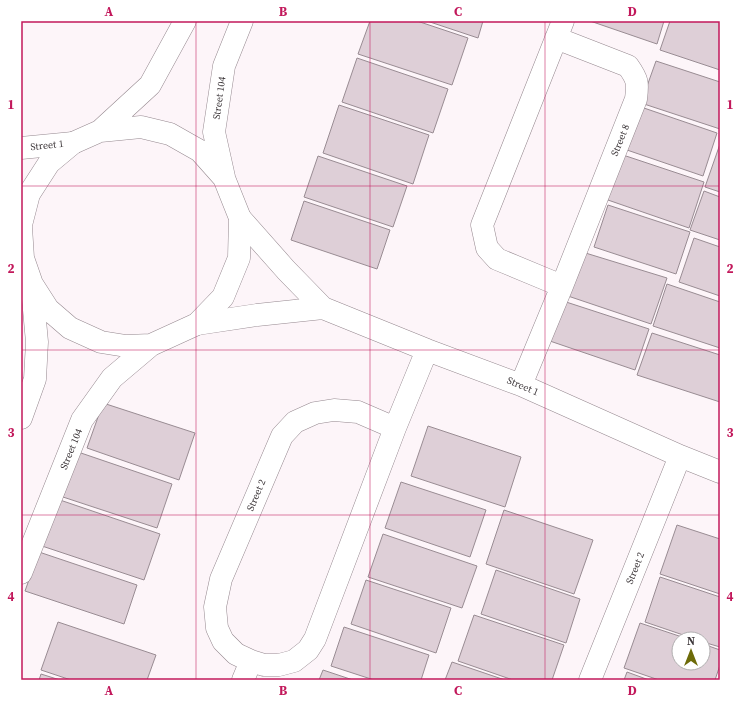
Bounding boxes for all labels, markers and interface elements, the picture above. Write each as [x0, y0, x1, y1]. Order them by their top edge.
text: A [105, 3, 114, 20]
text: B [279, 3, 288, 20]
text: C [454, 3, 462, 20]
text: D [627, 3, 637, 20]
street label: Street 104 [210, 76, 228, 120]
text: 1 [7, 96, 15, 113]
text: 1 [726, 96, 734, 113]
street label: Street 8 [608, 122, 632, 158]
street label: Street 1 [30, 137, 64, 153]
text: 2 [7, 260, 15, 277]
text: 2 [726, 260, 734, 277]
street label: Street 1 [505, 374, 541, 398]
text: 3 [7, 424, 15, 441]
text: 3 [726, 424, 734, 441]
street label: Street 104 [57, 427, 85, 471]
street label: Street 2 [244, 477, 268, 513]
street label: Street 2 [623, 550, 647, 586]
text: 4 [7, 588, 15, 605]
text: 4 [726, 588, 734, 605]
north arrow [671, 631, 711, 671]
text: N [687, 634, 695, 649]
text: A [105, 682, 114, 699]
text: B [279, 682, 288, 699]
text: C [454, 682, 462, 699]
text: D [627, 682, 637, 699]

